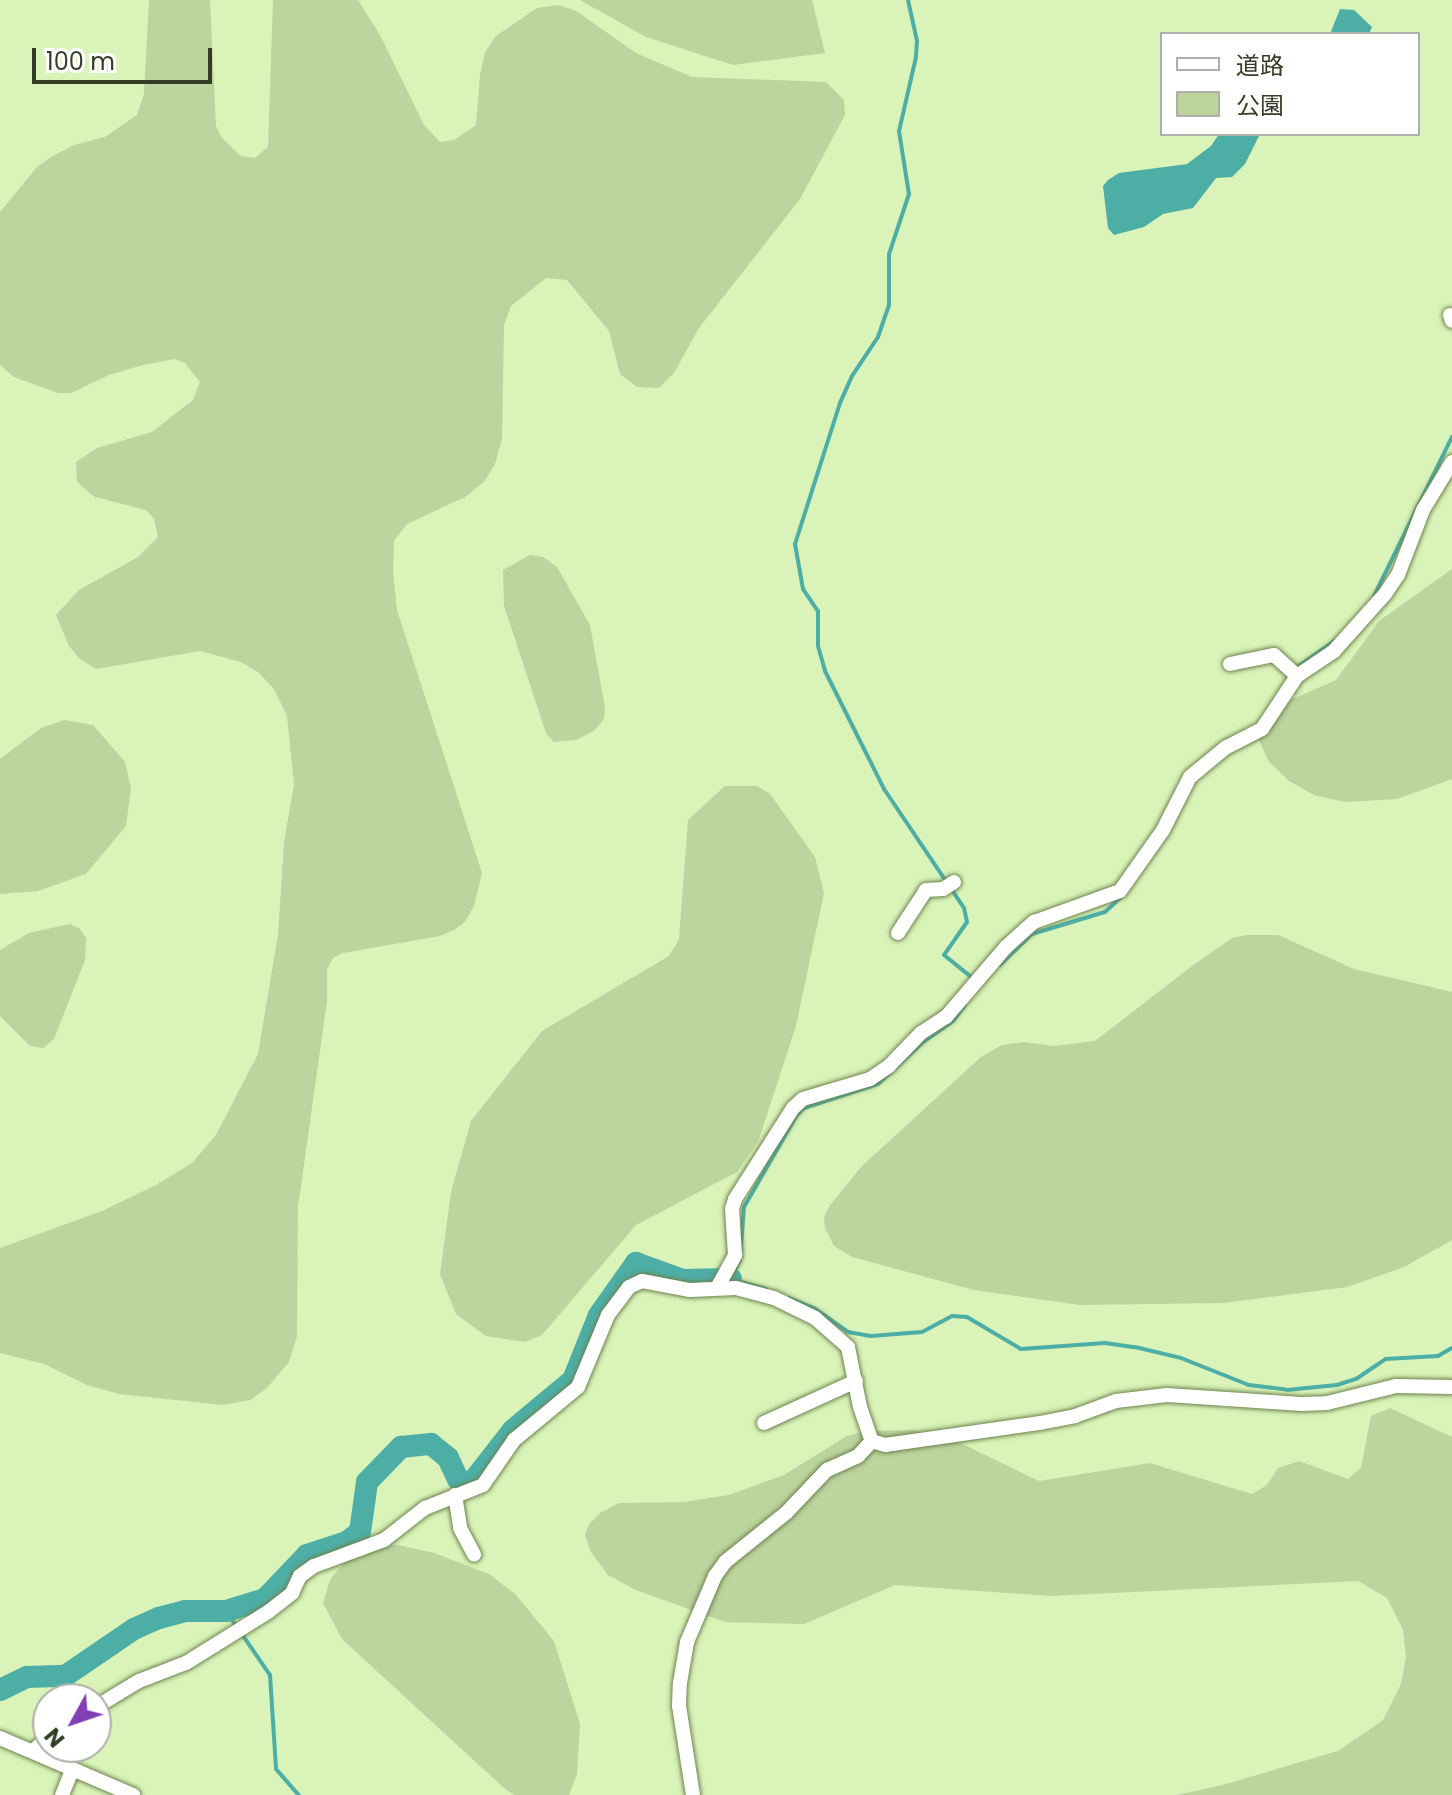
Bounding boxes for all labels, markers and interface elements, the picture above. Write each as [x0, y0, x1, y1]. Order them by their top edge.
scale bar [36, 32, 216, 82]
legend [1160, 32, 1420, 136]
text: 100 m [46, 45, 115, 78]
text: 道路 [1236, 49, 1284, 82]
text: 公園 [1236, 89, 1284, 122]
north arrow [32, 1683, 112, 1763]
text: N [38, 1721, 72, 1754]

